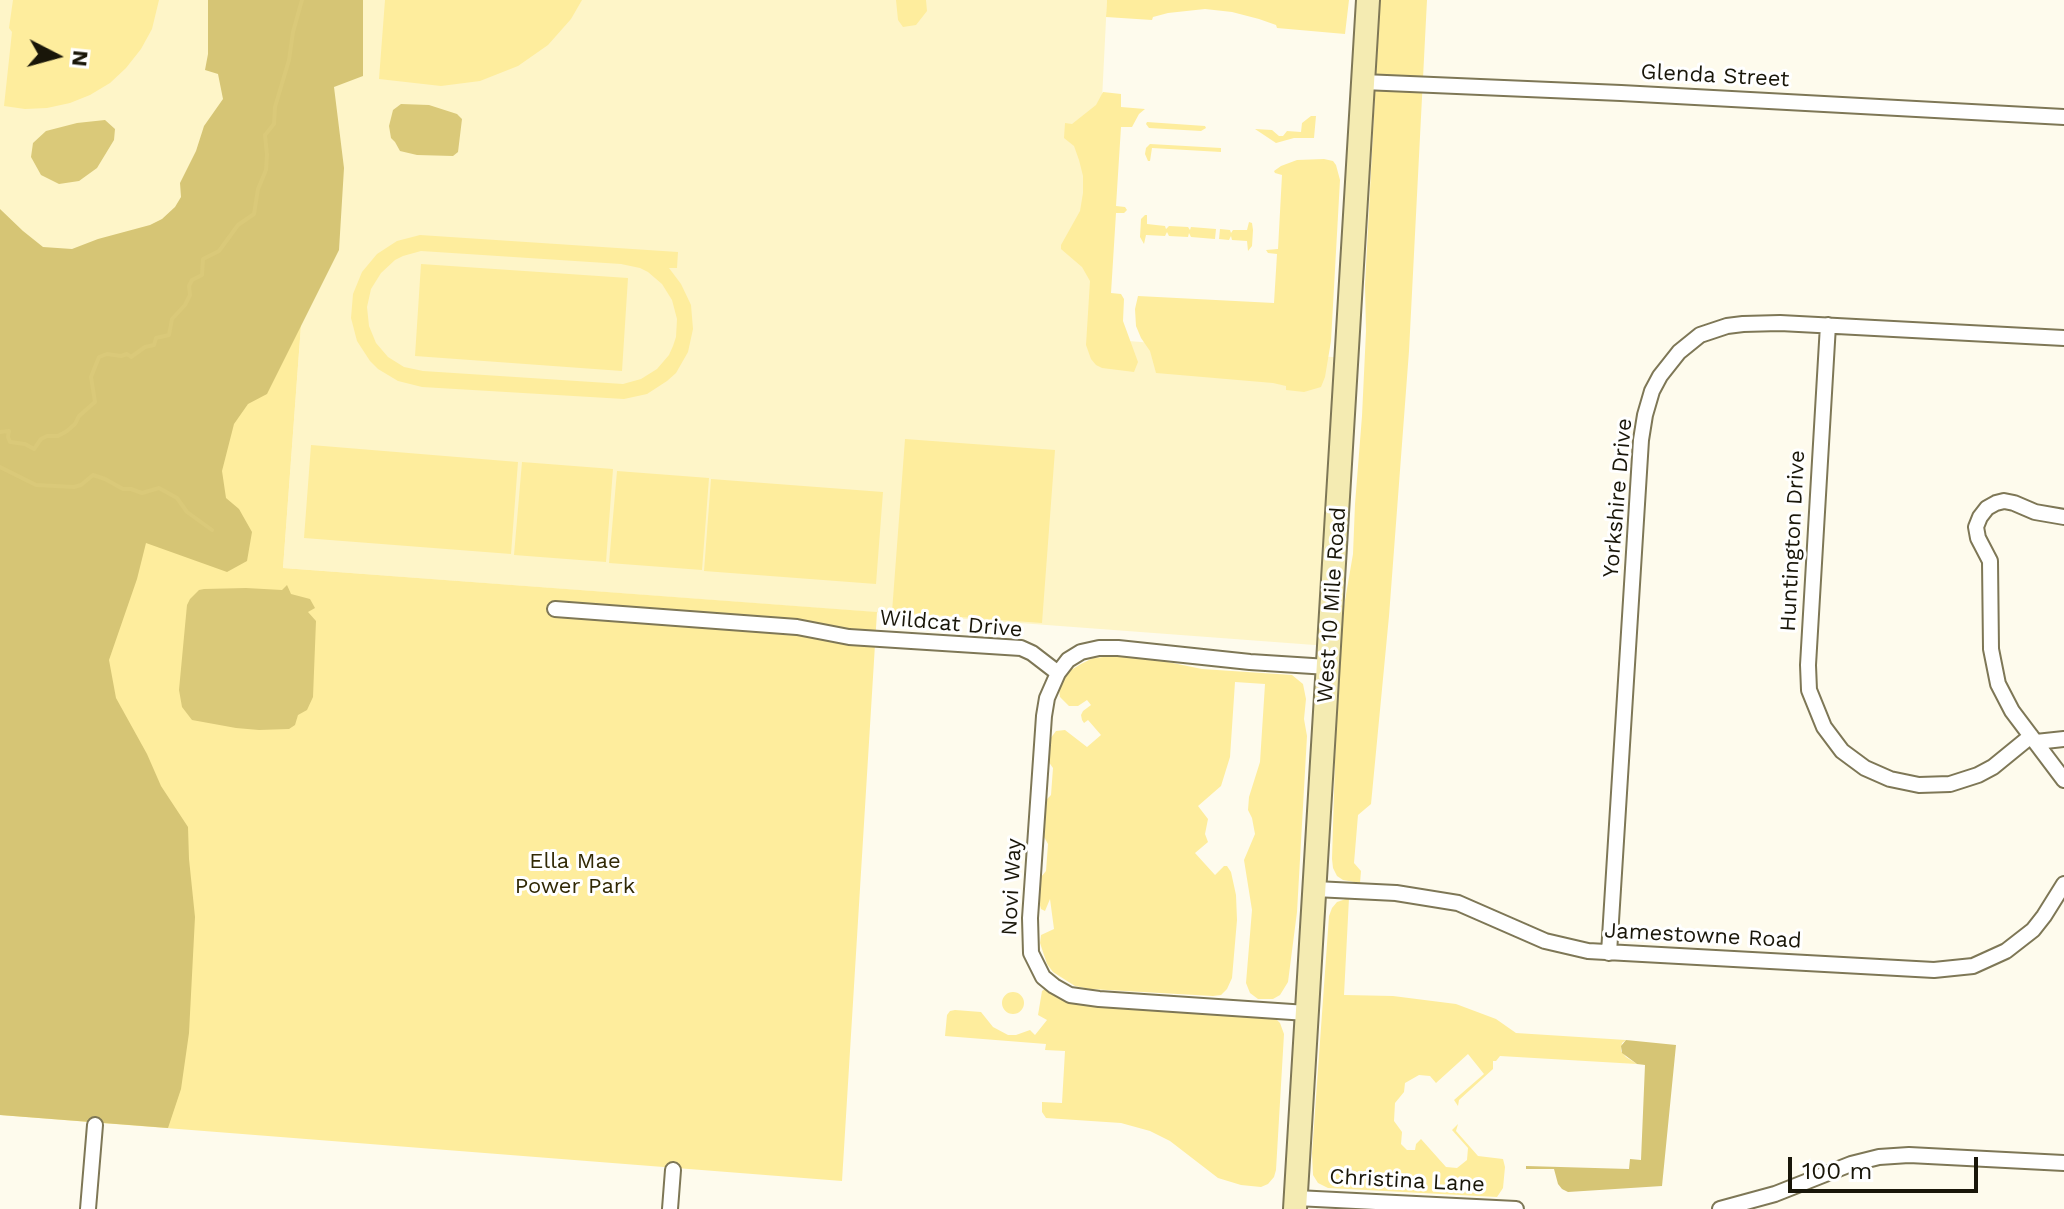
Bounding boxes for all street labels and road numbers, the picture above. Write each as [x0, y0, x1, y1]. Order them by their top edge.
street label: Glenda Street [1640, 59, 1790, 93]
street label: Yorkshire Drive [1598, 417, 1638, 579]
street label: Huntington Drive [1775, 450, 1811, 632]
street label: West 10 Mile Road [1312, 506, 1352, 704]
street label: Wildcat Drive [878, 605, 1024, 643]
street label: Novi Way [996, 838, 1028, 936]
street label: Jamestowne Road [1604, 918, 1802, 954]
street label: Christina Lane [1329, 1164, 1485, 1198]

